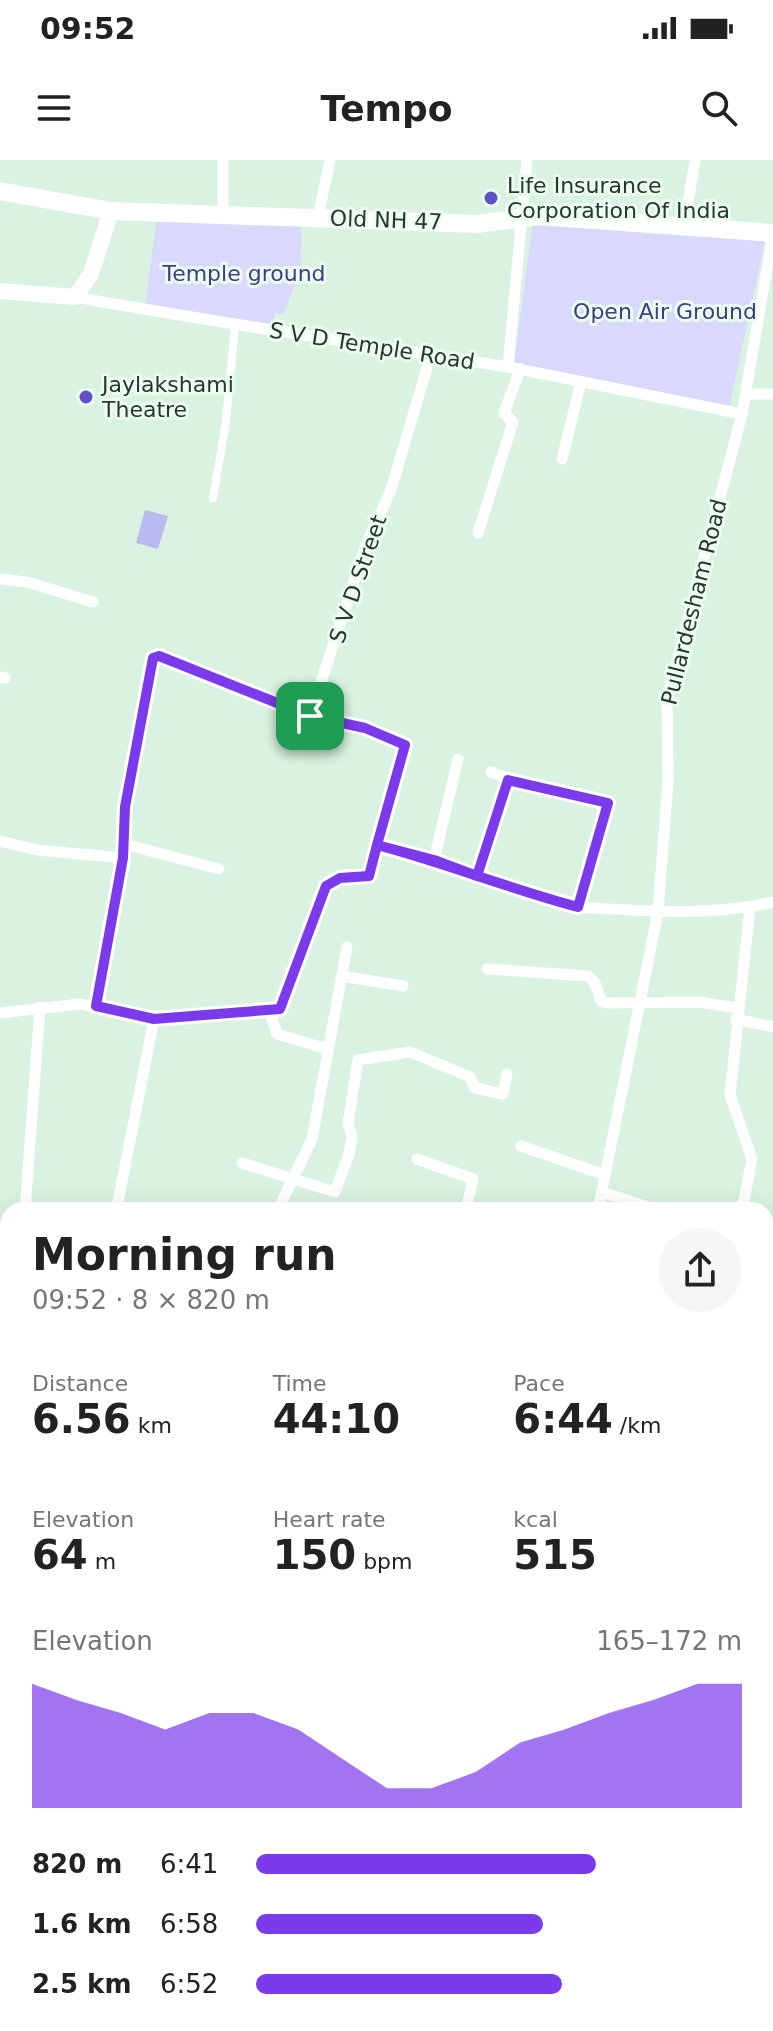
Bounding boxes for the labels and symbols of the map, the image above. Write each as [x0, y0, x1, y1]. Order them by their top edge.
place label: Life Insurance Corporation Of India [507, 173, 730, 223]
marker: Life Insurance Corporation Of India [482, 189, 500, 207]
street label: Old NH 47 [329, 206, 443, 234]
park label: Temple ground [161, 261, 326, 286]
park label: Open Air Ground [573, 299, 757, 324]
street label: S V D Temple Road [268, 317, 476, 375]
place label: Jaylakshami Theatre [100, 372, 234, 422]
marker: Jaylakshami Theatre [77, 388, 95, 406]
street label: Pullardesham Road [656, 497, 732, 707]
street label: S V D Street [324, 511, 392, 646]
pin [276, 682, 344, 750]

